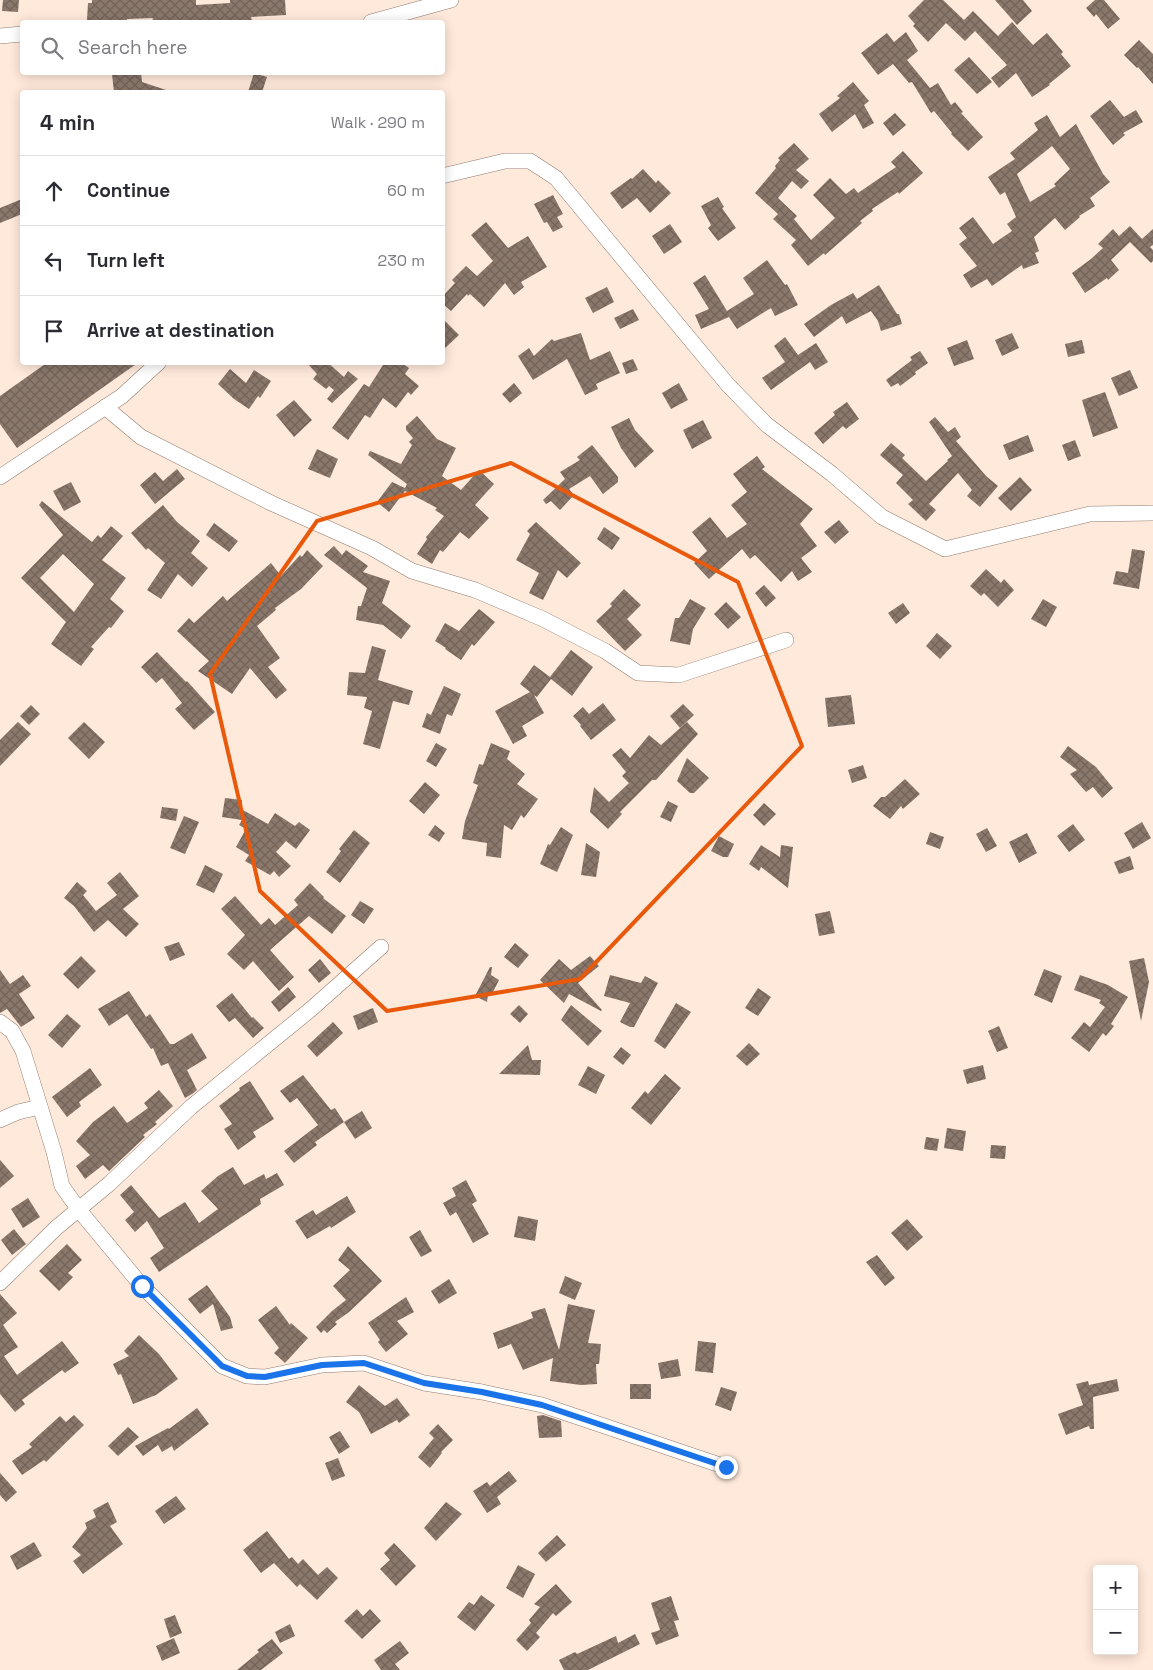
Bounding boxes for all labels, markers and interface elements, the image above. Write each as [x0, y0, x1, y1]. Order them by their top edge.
search box [20, 20, 445, 75]
icon: search [38, 34, 66, 62]
text: Search here [78, 35, 188, 60]
text: 4 min [40, 109, 95, 136]
text: Walk · 290 m [331, 112, 425, 133]
icon: ahead [40, 177, 68, 205]
text: Continue [87, 178, 170, 203]
text: 60 m [387, 180, 425, 201]
icon: left [40, 247, 68, 275]
text: Turn left [87, 248, 165, 273]
text: 230 m [378, 250, 425, 271]
icon: arrive [40, 317, 68, 345]
text: Arrive at destination [87, 318, 275, 343]
route start [131, 1275, 154, 1298]
route end [715, 1456, 738, 1479]
map controls [1093, 1565, 1138, 1655]
button: + [1093, 1565, 1138, 1610]
button: − [1093, 1610, 1138, 1655]

